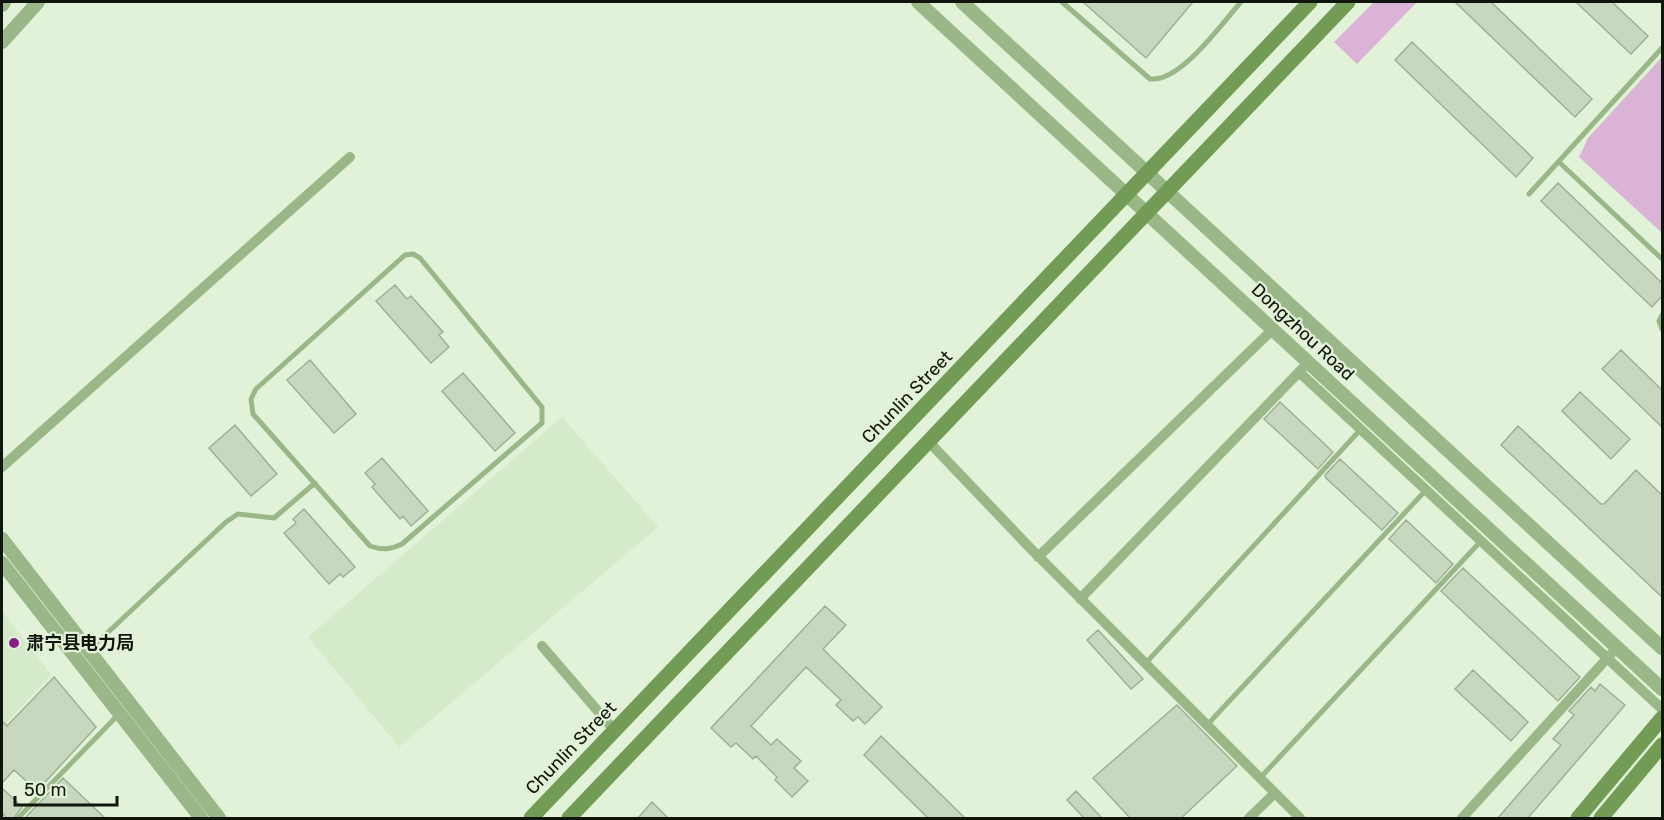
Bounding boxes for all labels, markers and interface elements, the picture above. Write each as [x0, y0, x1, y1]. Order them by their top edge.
street label: Dongzhou Road [1247, 279, 1359, 385]
street label: Chunlin Street [857, 346, 957, 448]
place label: 肃宁县电力局 [26, 632, 134, 654]
marker: 肃宁县电力局 [7, 636, 21, 650]
street label: Chunlin Street [521, 697, 621, 799]
scale bar [15, 769, 117, 807]
text: 50 m [24, 779, 67, 801]

